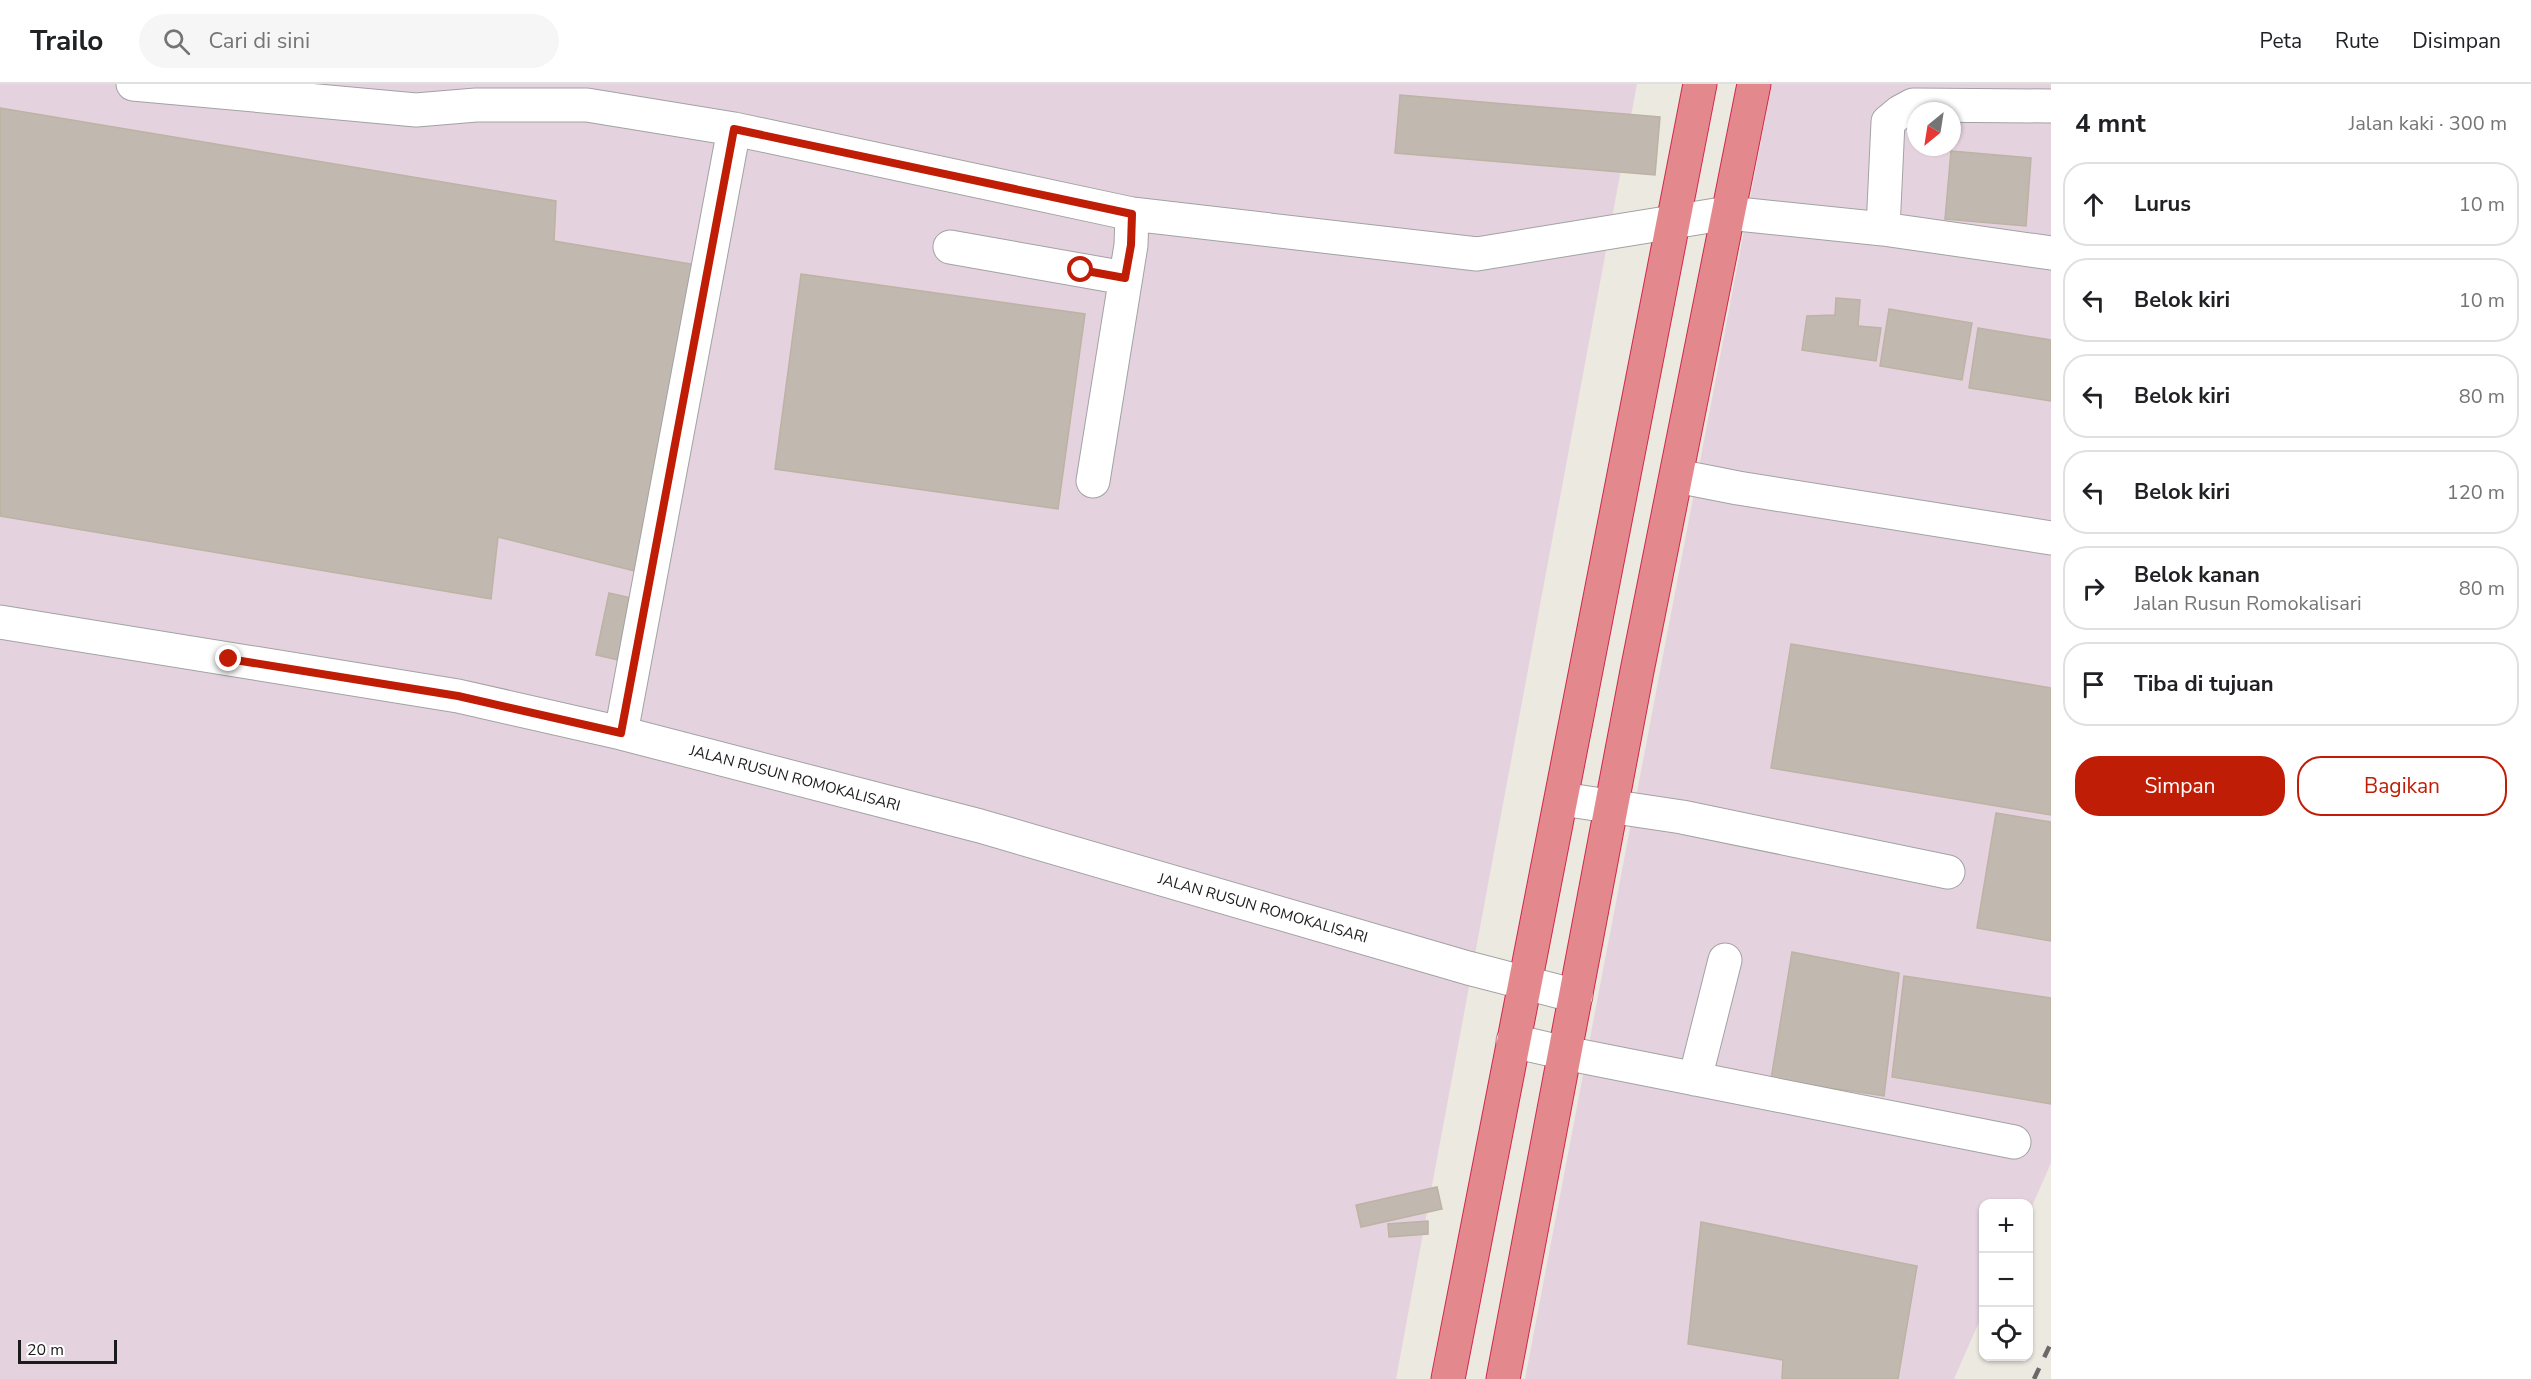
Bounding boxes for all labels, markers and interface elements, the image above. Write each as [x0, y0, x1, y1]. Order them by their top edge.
search box [139, 14, 559, 68]
text: Trailo [30, 22, 103, 60]
icon: search [160, 25, 193, 58]
text: Cari di sini [208, 26, 310, 56]
text: Peta [2260, 27, 2302, 55]
text: Rute [2335, 27, 2379, 55]
text: Disimpan [2412, 27, 2501, 55]
north arrow [1907, 102, 1961, 156]
text: 4 mnt [2075, 106, 2146, 141]
text: Jalan kaki · 300 m [2349, 110, 2507, 137]
icon: ahead [2077, 188, 2110, 221]
text: Lurus [2134, 189, 2191, 219]
text: 10 m [2459, 191, 2505, 218]
route start [1067, 256, 1093, 282]
icon: left [2077, 284, 2110, 317]
text: Belok kiri [2134, 285, 2230, 315]
text: 10 m [2459, 287, 2505, 314]
icon: left [2077, 380, 2110, 413]
text: Belok kiri [2134, 381, 2230, 411]
text: 80 m [2459, 383, 2505, 410]
icon: left [2077, 476, 2110, 509]
text: Belok kiri [2134, 477, 2230, 507]
text: 120 m [2447, 479, 2505, 506]
text: Belok kanan [2134, 560, 2260, 590]
icon: right [2077, 572, 2110, 605]
text: 80 m [2459, 575, 2505, 602]
text: Jalan Rusun Romokalisari [2134, 590, 2362, 617]
route end [215, 645, 241, 671]
icon: arrive [2077, 668, 2110, 701]
text: Tiba di tujuan [2134, 669, 2274, 699]
street label: JALAN RUSUN ROMOKALISARI [687, 740, 903, 816]
button: Simpan [2075, 756, 2285, 816]
button: Bagikan [2297, 756, 2507, 816]
street label: JALAN RUSUN ROMOKALISARI [1155, 868, 1370, 948]
map controls [1979, 1199, 2033, 1361]
button: + [1979, 1199, 2033, 1253]
button: − [1979, 1253, 2033, 1307]
button: locate [1979, 1307, 2033, 1361]
scale bar [18, 1337, 117, 1364]
text: 20 m [27, 1339, 64, 1361]

